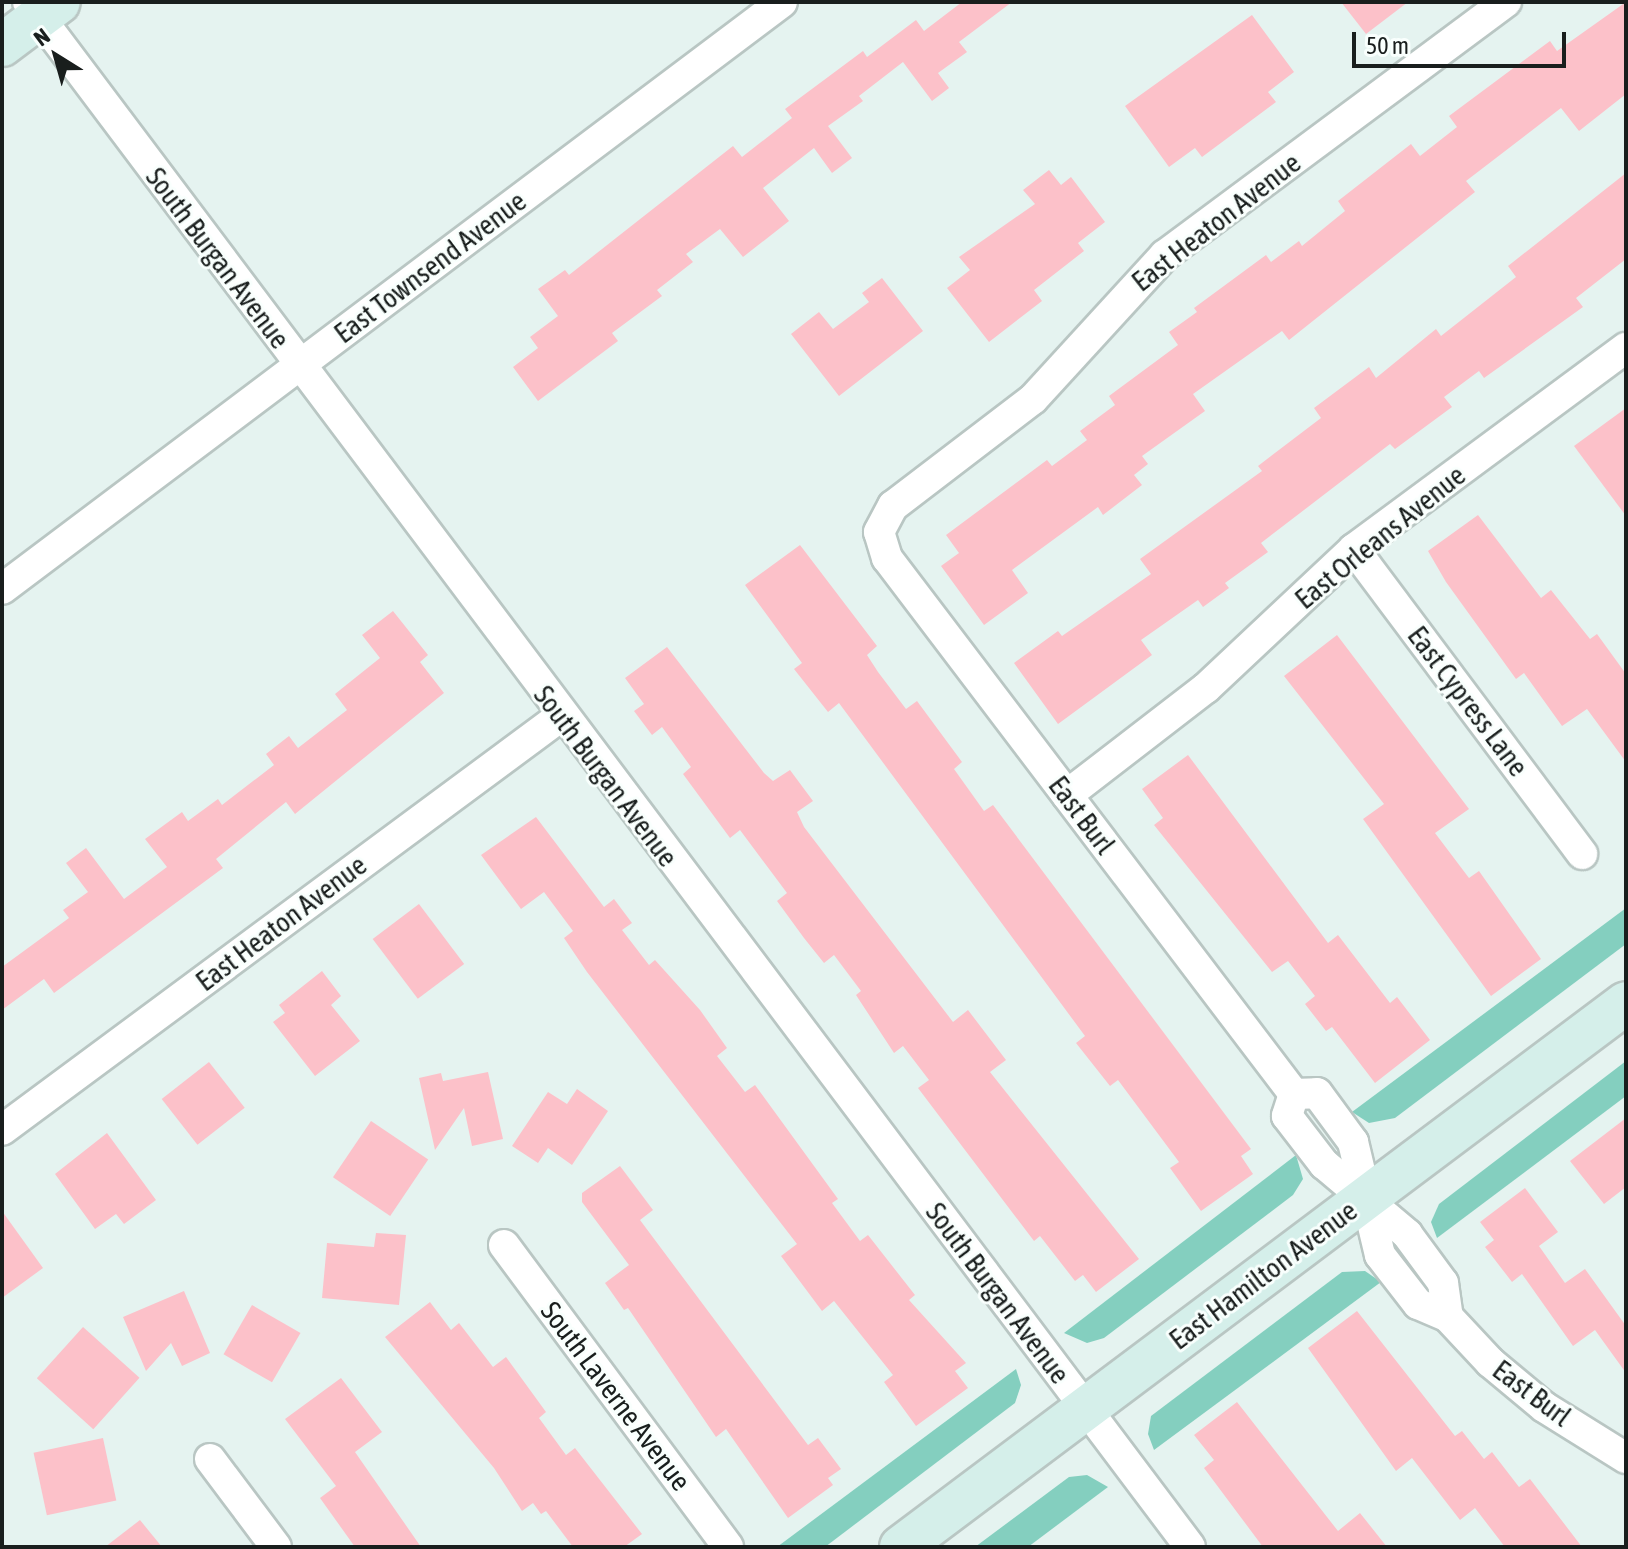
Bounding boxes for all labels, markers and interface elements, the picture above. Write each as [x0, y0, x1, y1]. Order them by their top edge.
north arrow [16, 16, 96, 96]
scale bar [1356, 16, 1570, 66]
text: N [29, 23, 55, 51]
text: 50 m [1366, 32, 1409, 59]
street label: East Heaton Avenue [1125, 146, 1307, 298]
street label: South Burgan Avenue [139, 161, 297, 355]
street label: East Townsend Avenue [328, 184, 532, 350]
street label: East Orleans Avenue [1288, 458, 1472, 616]
street label: East Cypress Lane [1401, 619, 1535, 783]
street label: South Burgan Avenue [527, 679, 685, 873]
street label: East Burl [1042, 769, 1122, 861]
street label: East Heaton Avenue [189, 848, 373, 998]
street label: East Hamilton Avenue [1163, 1194, 1363, 1356]
street label: South Burgan Avenue [919, 1196, 1077, 1390]
street label: South Laverne Avenue [534, 1295, 698, 1497]
street label: East Burl [1486, 1353, 1578, 1433]

